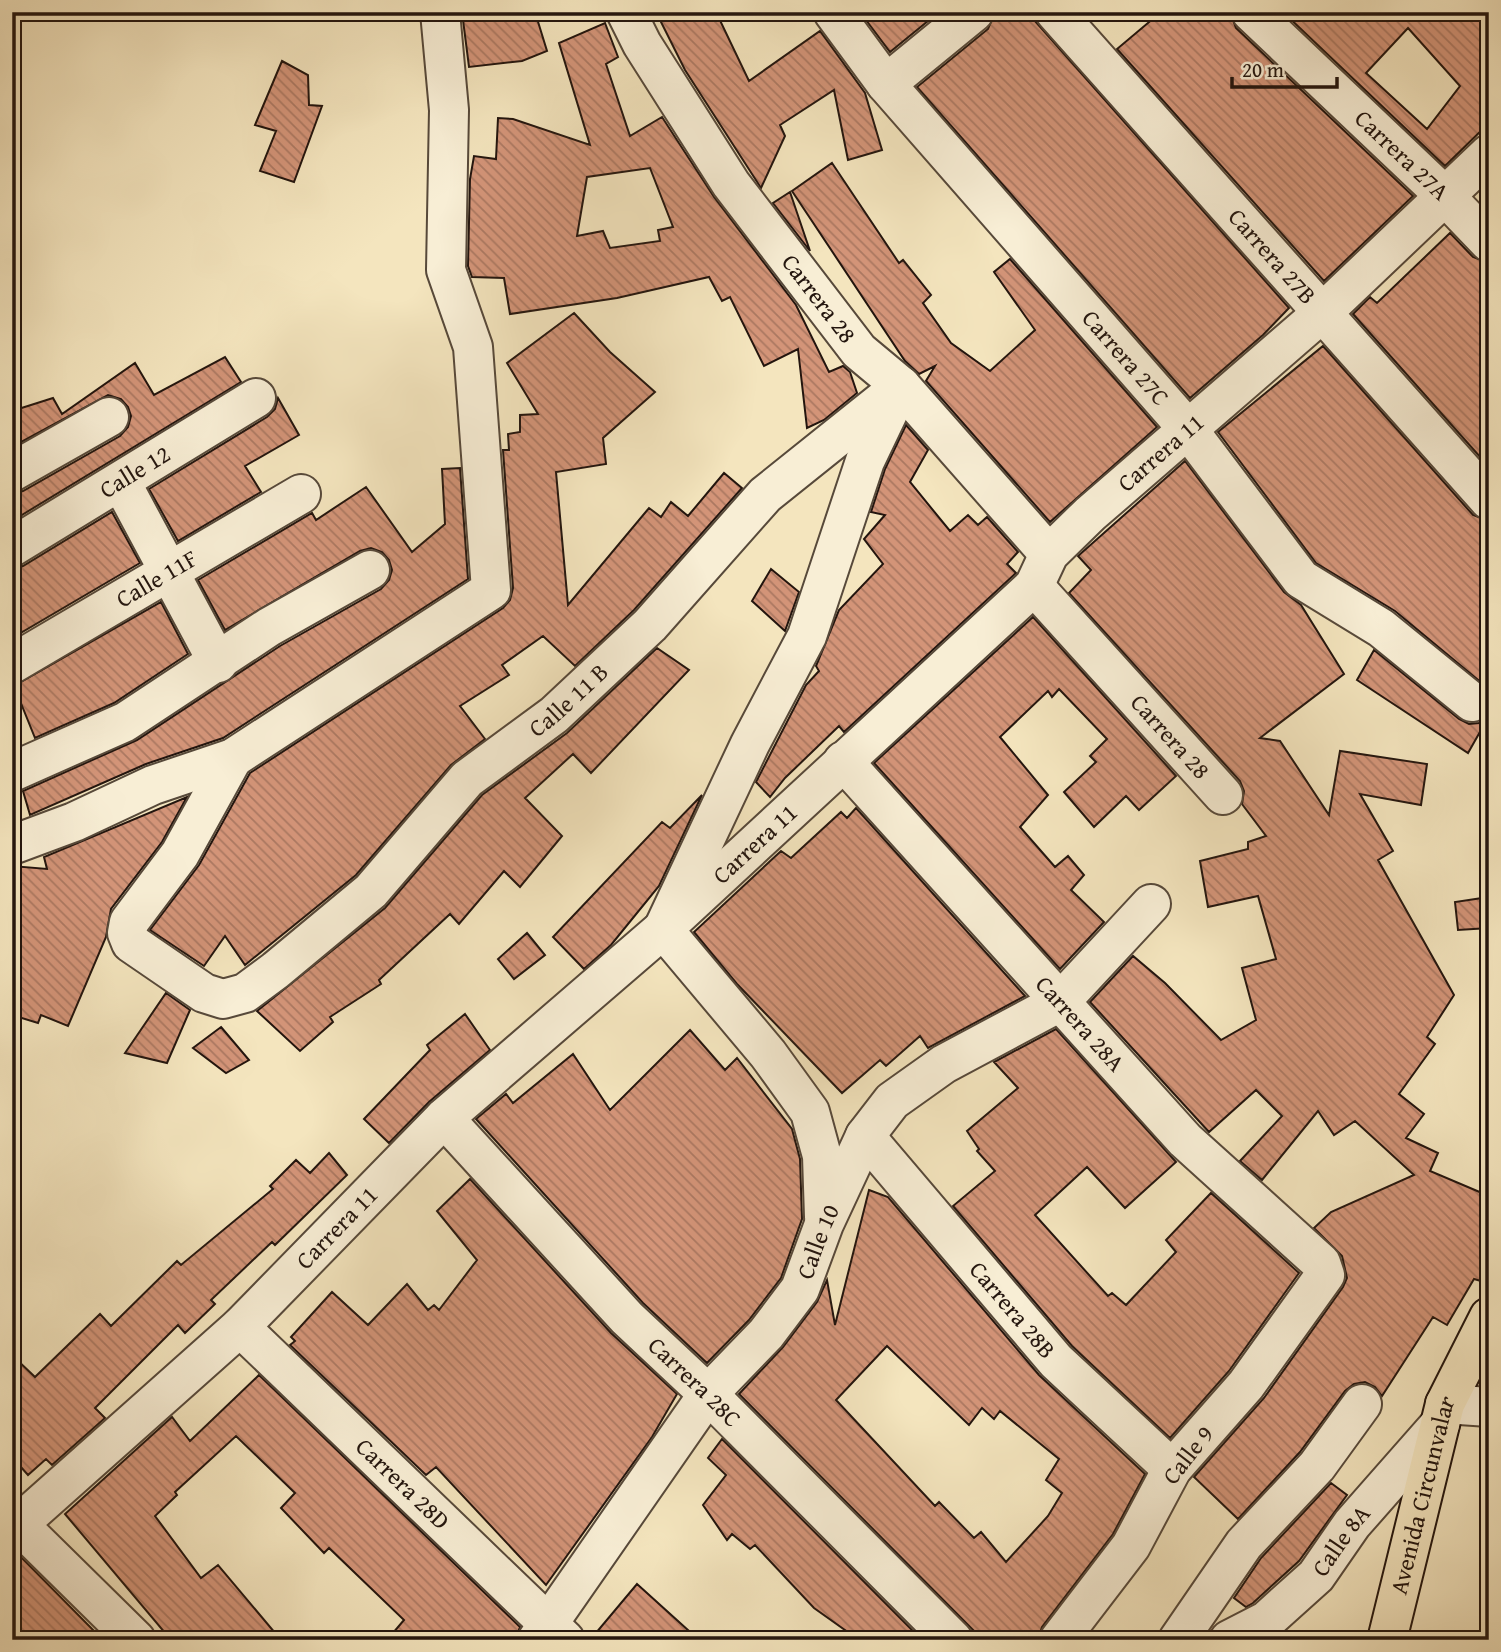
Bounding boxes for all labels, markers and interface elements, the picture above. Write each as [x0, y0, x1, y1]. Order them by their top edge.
scale bar [1232, 46, 1336, 90]
text: 20 m [1242, 54, 1284, 85]
street label: Carrera 27A [1347, 101, 1458, 209]
street label: Carrera 27B [1220, 200, 1325, 312]
street label: Carrera 28 [774, 246, 865, 350]
street label: Carrera 27C [1074, 302, 1178, 413]
street label: Carrera 11 [1109, 405, 1211, 500]
street label: Calle 12 [92, 436, 177, 507]
street label: Calle 11F [109, 541, 204, 616]
street label: Calle 11 B [521, 655, 616, 745]
street label: Carrera 28 [1123, 686, 1219, 787]
street label: Carrera 11 [704, 795, 805, 892]
street label: Carrera 28A [1028, 968, 1134, 1080]
street label: Carrera 11 [288, 1178, 386, 1277]
street label: Calle 10 [787, 1198, 848, 1284]
street label: Carrera 28B [961, 1253, 1064, 1366]
street label: Carrera 28C [640, 1328, 749, 1435]
street label: Avenida Circunvalar [1381, 1389, 1464, 1598]
street label: Calle 9 [1154, 1418, 1222, 1491]
street label: Carrera 28D [348, 1430, 458, 1537]
street label: Calle 8A [1303, 1497, 1378, 1583]

